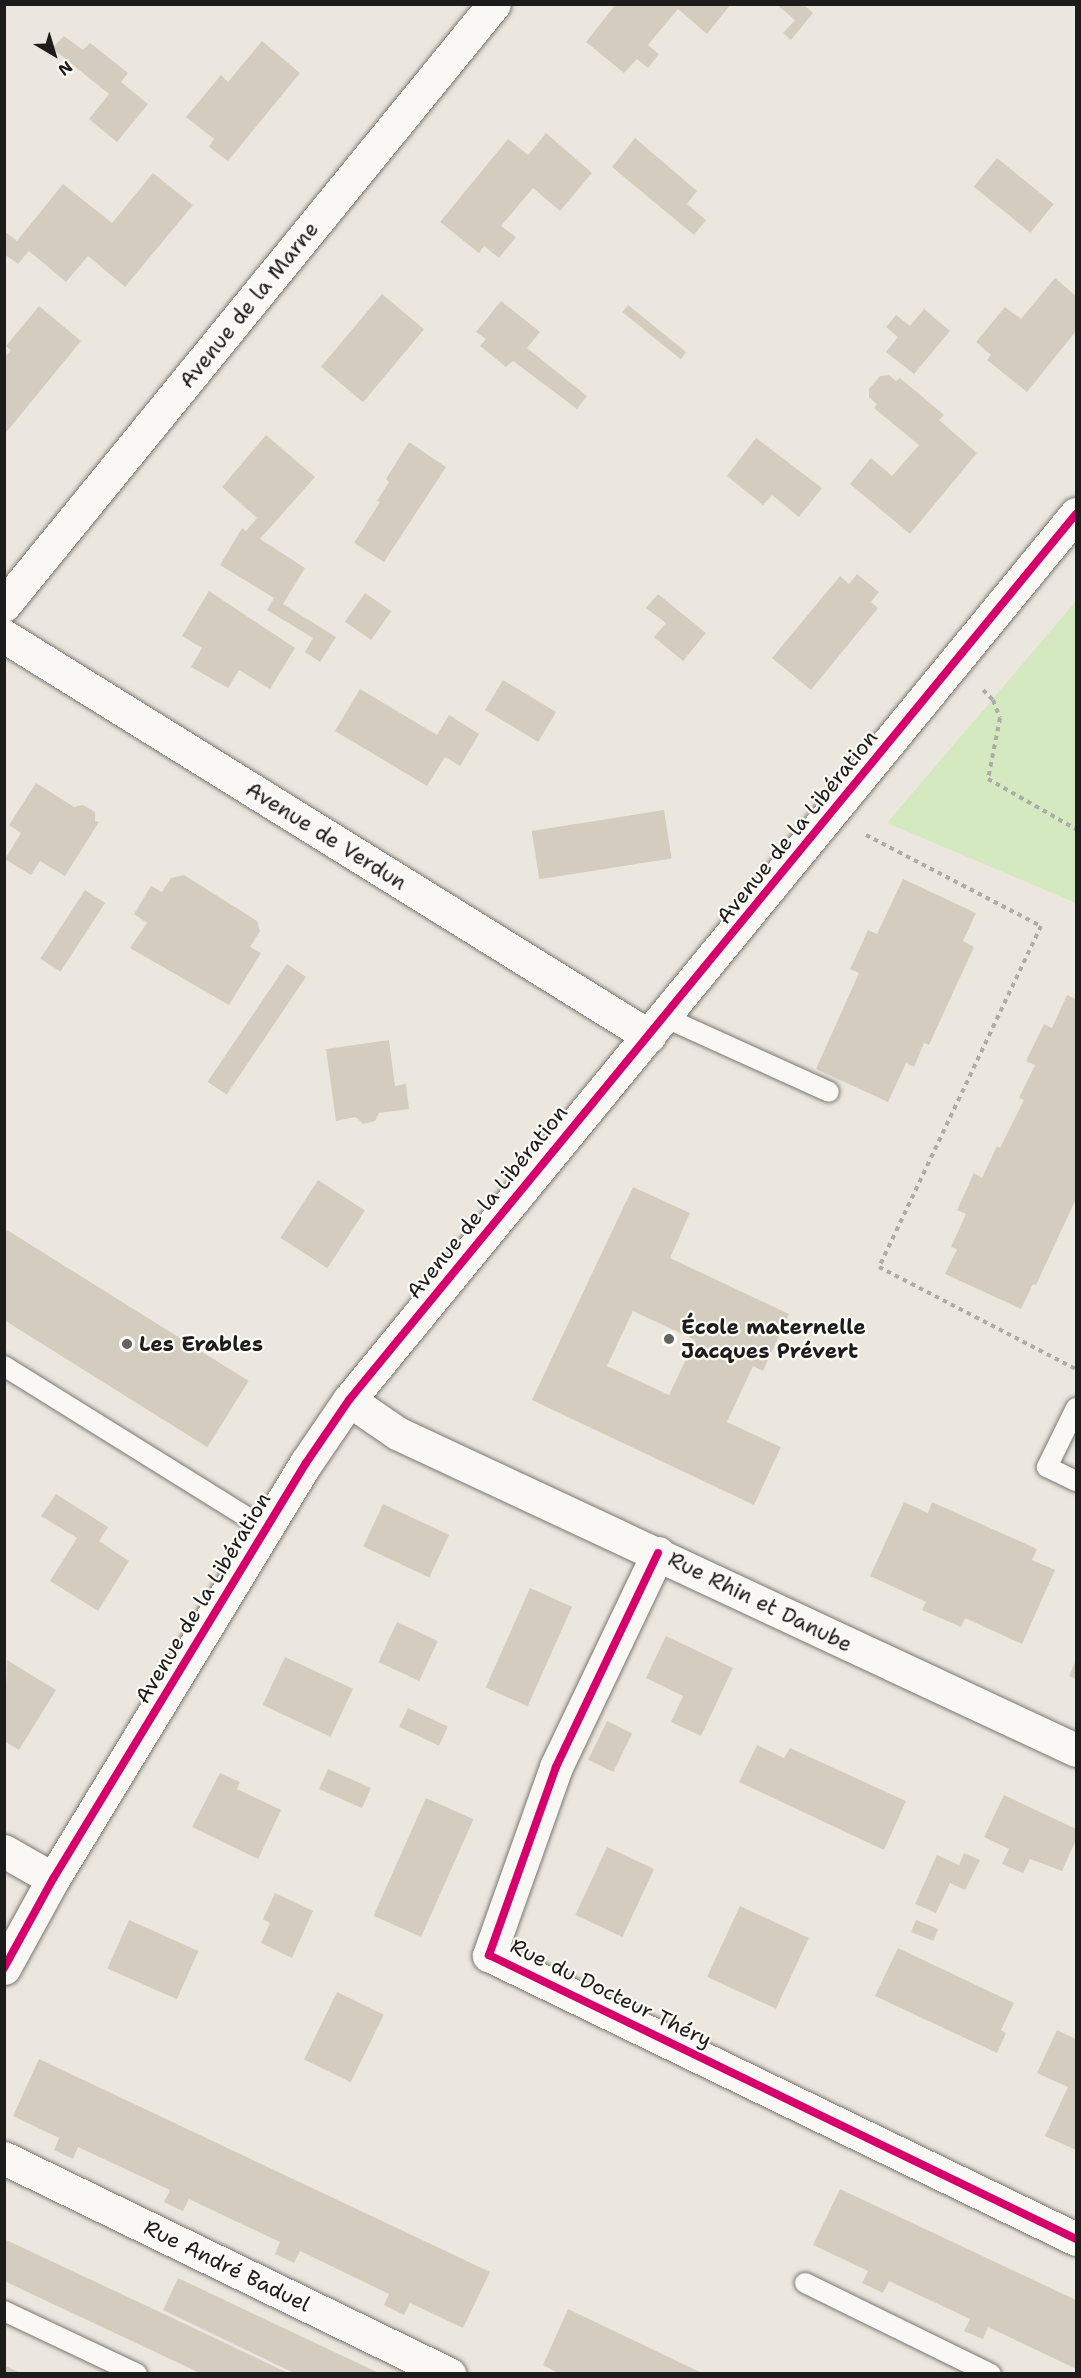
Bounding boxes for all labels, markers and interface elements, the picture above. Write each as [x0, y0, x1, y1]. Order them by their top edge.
north arrow [24, 24, 84, 84]
text: N [54, 56, 77, 81]
street label: Avenue de la Marne [174, 217, 324, 393]
street label: Avenue de la Libération [711, 725, 883, 929]
street label: Avenue de Verdun [241, 776, 411, 896]
street label: Avenue de la Libération [401, 1100, 573, 1304]
place label: École maternelle Jacques Prévert [681, 1314, 866, 1364]
place label: Les Erables [139, 1331, 263, 1357]
marker: École maternelle Jacques Prévert [662, 1332, 676, 1346]
marker: Les Erables [120, 1337, 134, 1351]
street label: Avenue de la Libération [130, 1488, 276, 1708]
street label: Rue Rhin et Danube [664, 1547, 856, 1657]
street label: Rue du Docteur Théry [506, 1933, 716, 2053]
street label: Rue André Baduel [140, 2215, 314, 2317]

